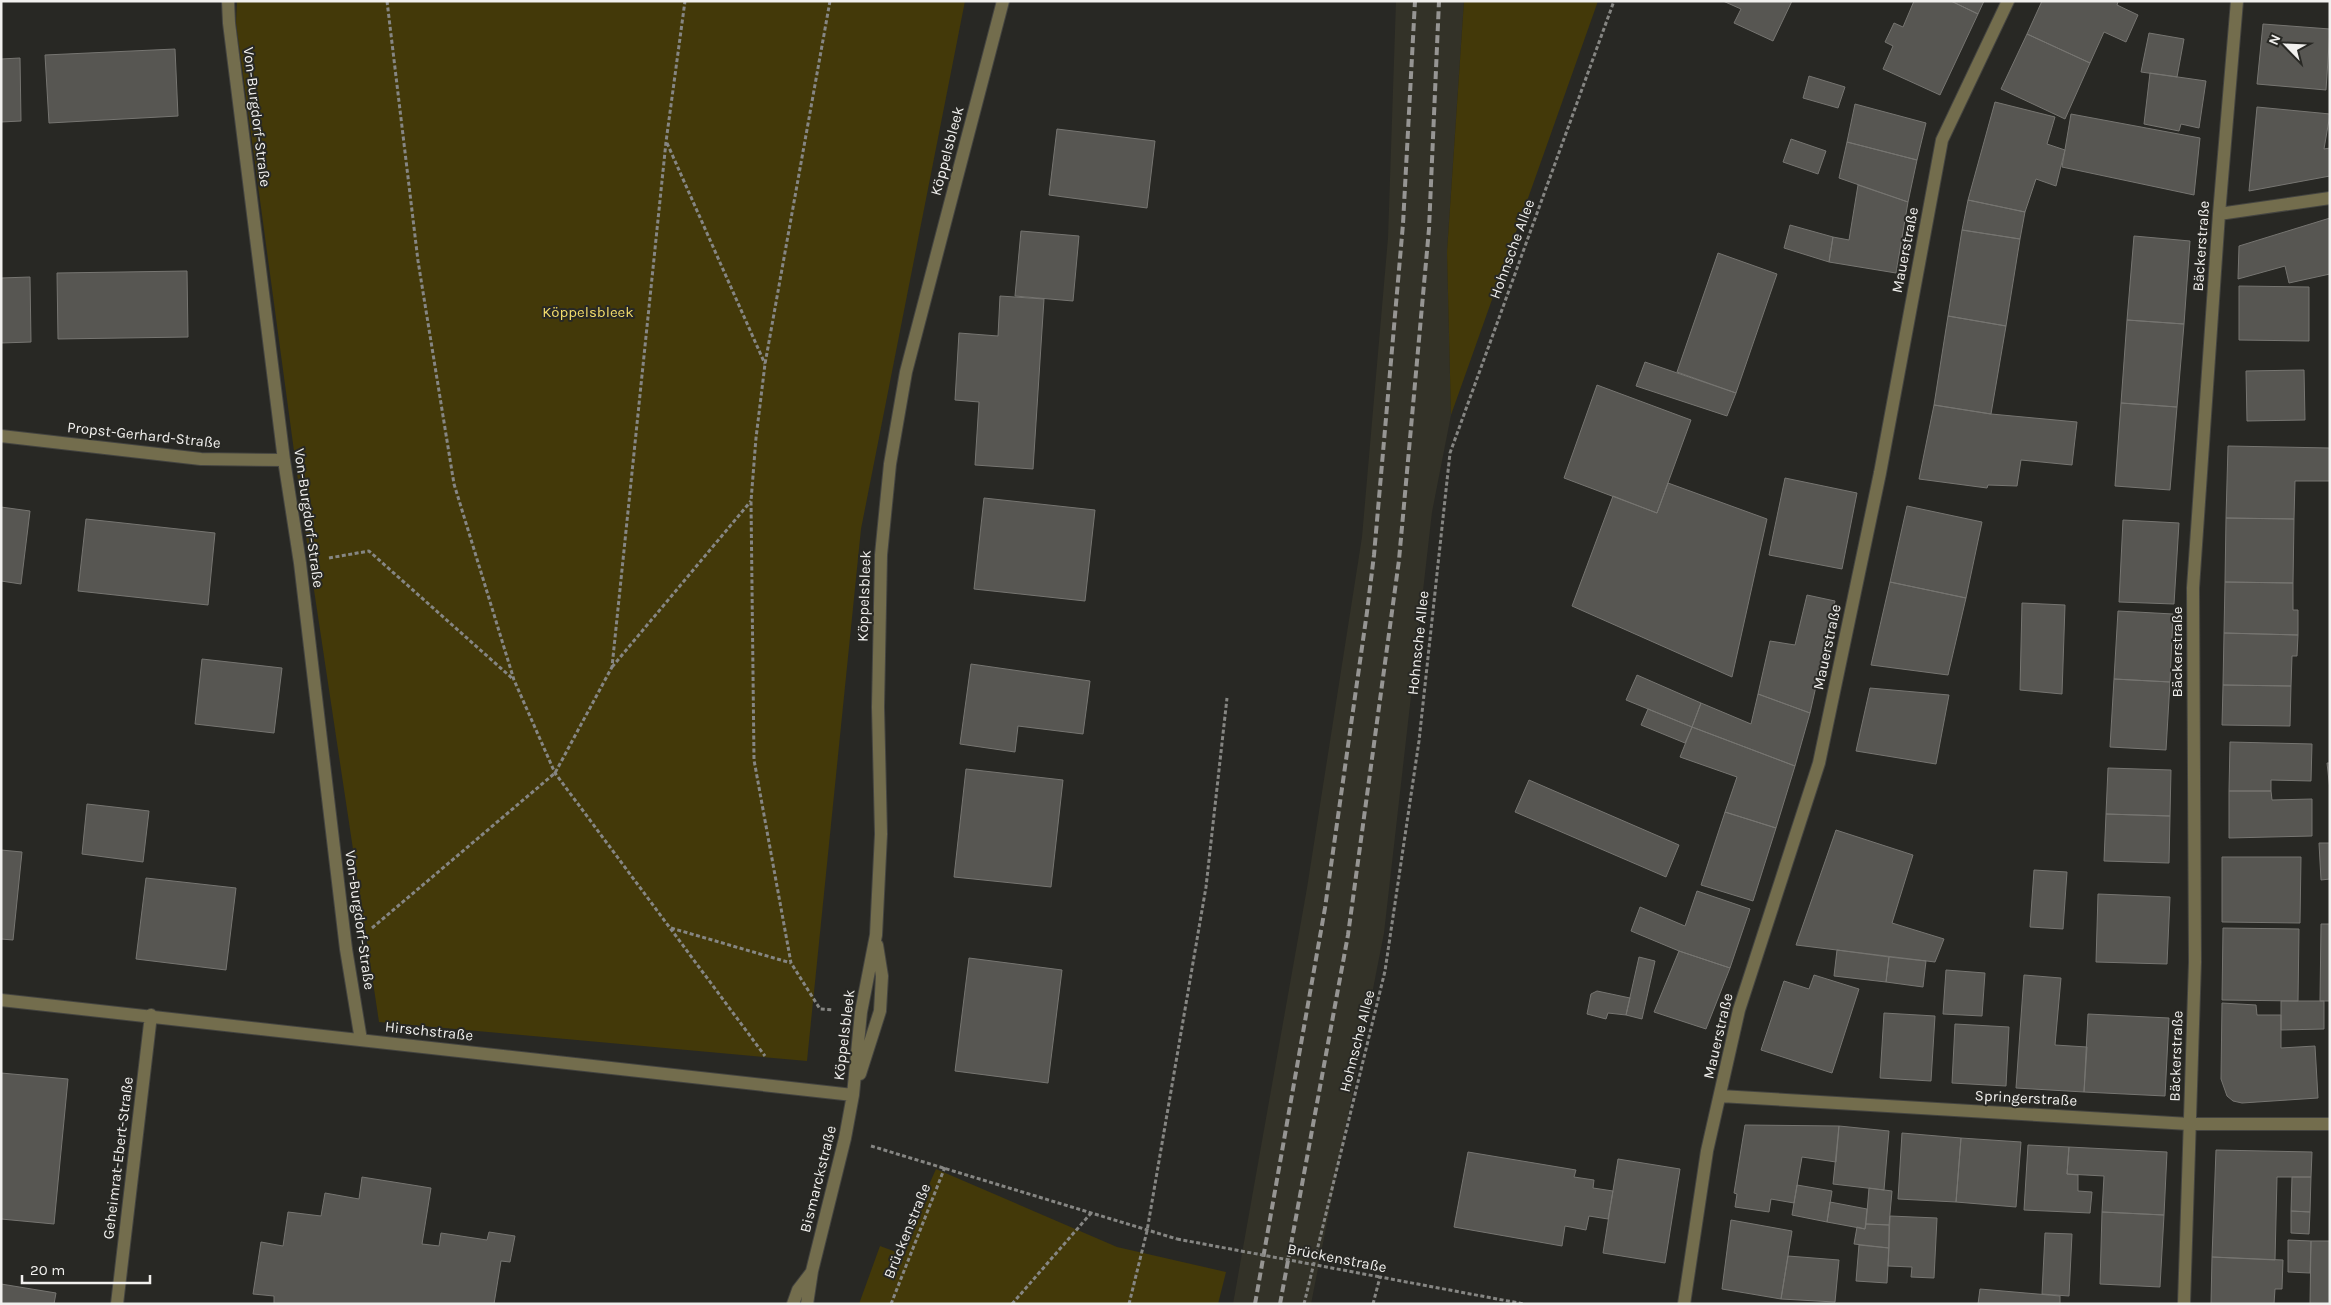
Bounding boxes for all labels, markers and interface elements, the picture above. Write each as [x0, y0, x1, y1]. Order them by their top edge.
north arrow [2261, 20, 2311, 70]
text: N [2265, 32, 2284, 48]
street label: Von-Burgdorf-Straße [239, 46, 275, 188]
street label: Köppelsbleek [926, 104, 968, 198]
street label: Hohnsche Allee [1486, 197, 1538, 301]
street label: Bäckerstraße [2189, 200, 2213, 292]
street label: Mauerstraße [1888, 205, 1922, 295]
park label: Köppelsbleek [542, 303, 634, 321]
street label: Propst-Gerhard-Straße [66, 418, 222, 452]
street label: Von-Burgdorf-Straße [290, 447, 328, 589]
street label: Köppelsbleek [853, 550, 875, 642]
street label: Hohnsche Allee [1404, 590, 1432, 696]
street label: Mauerstraße [1809, 602, 1845, 692]
street label: Bäckerstraße [2168, 606, 2186, 698]
street label: Von-Burgdorf-Straße [341, 849, 379, 991]
street label: Köppelsbleek [829, 988, 859, 1082]
street label: Hohnsche Allee [1336, 988, 1378, 1094]
street label: Mauerstraße [1699, 991, 1737, 1081]
street label: Bäckerstraße [2165, 1010, 2187, 1102]
street label: Hirschstraße [384, 1017, 474, 1045]
street label: Geheimrat-Ebert-Straße [99, 1076, 137, 1240]
street label: Springerstraße [1974, 1086, 2078, 1110]
street label: Bismarckstraße [796, 1124, 840, 1234]
street label: Brückenstraße [880, 1181, 934, 1281]
street label: Brückenstraße [1286, 1240, 1388, 1276]
scale bar [22, 1252, 150, 1284]
text: 20 m [30, 1261, 65, 1279]

